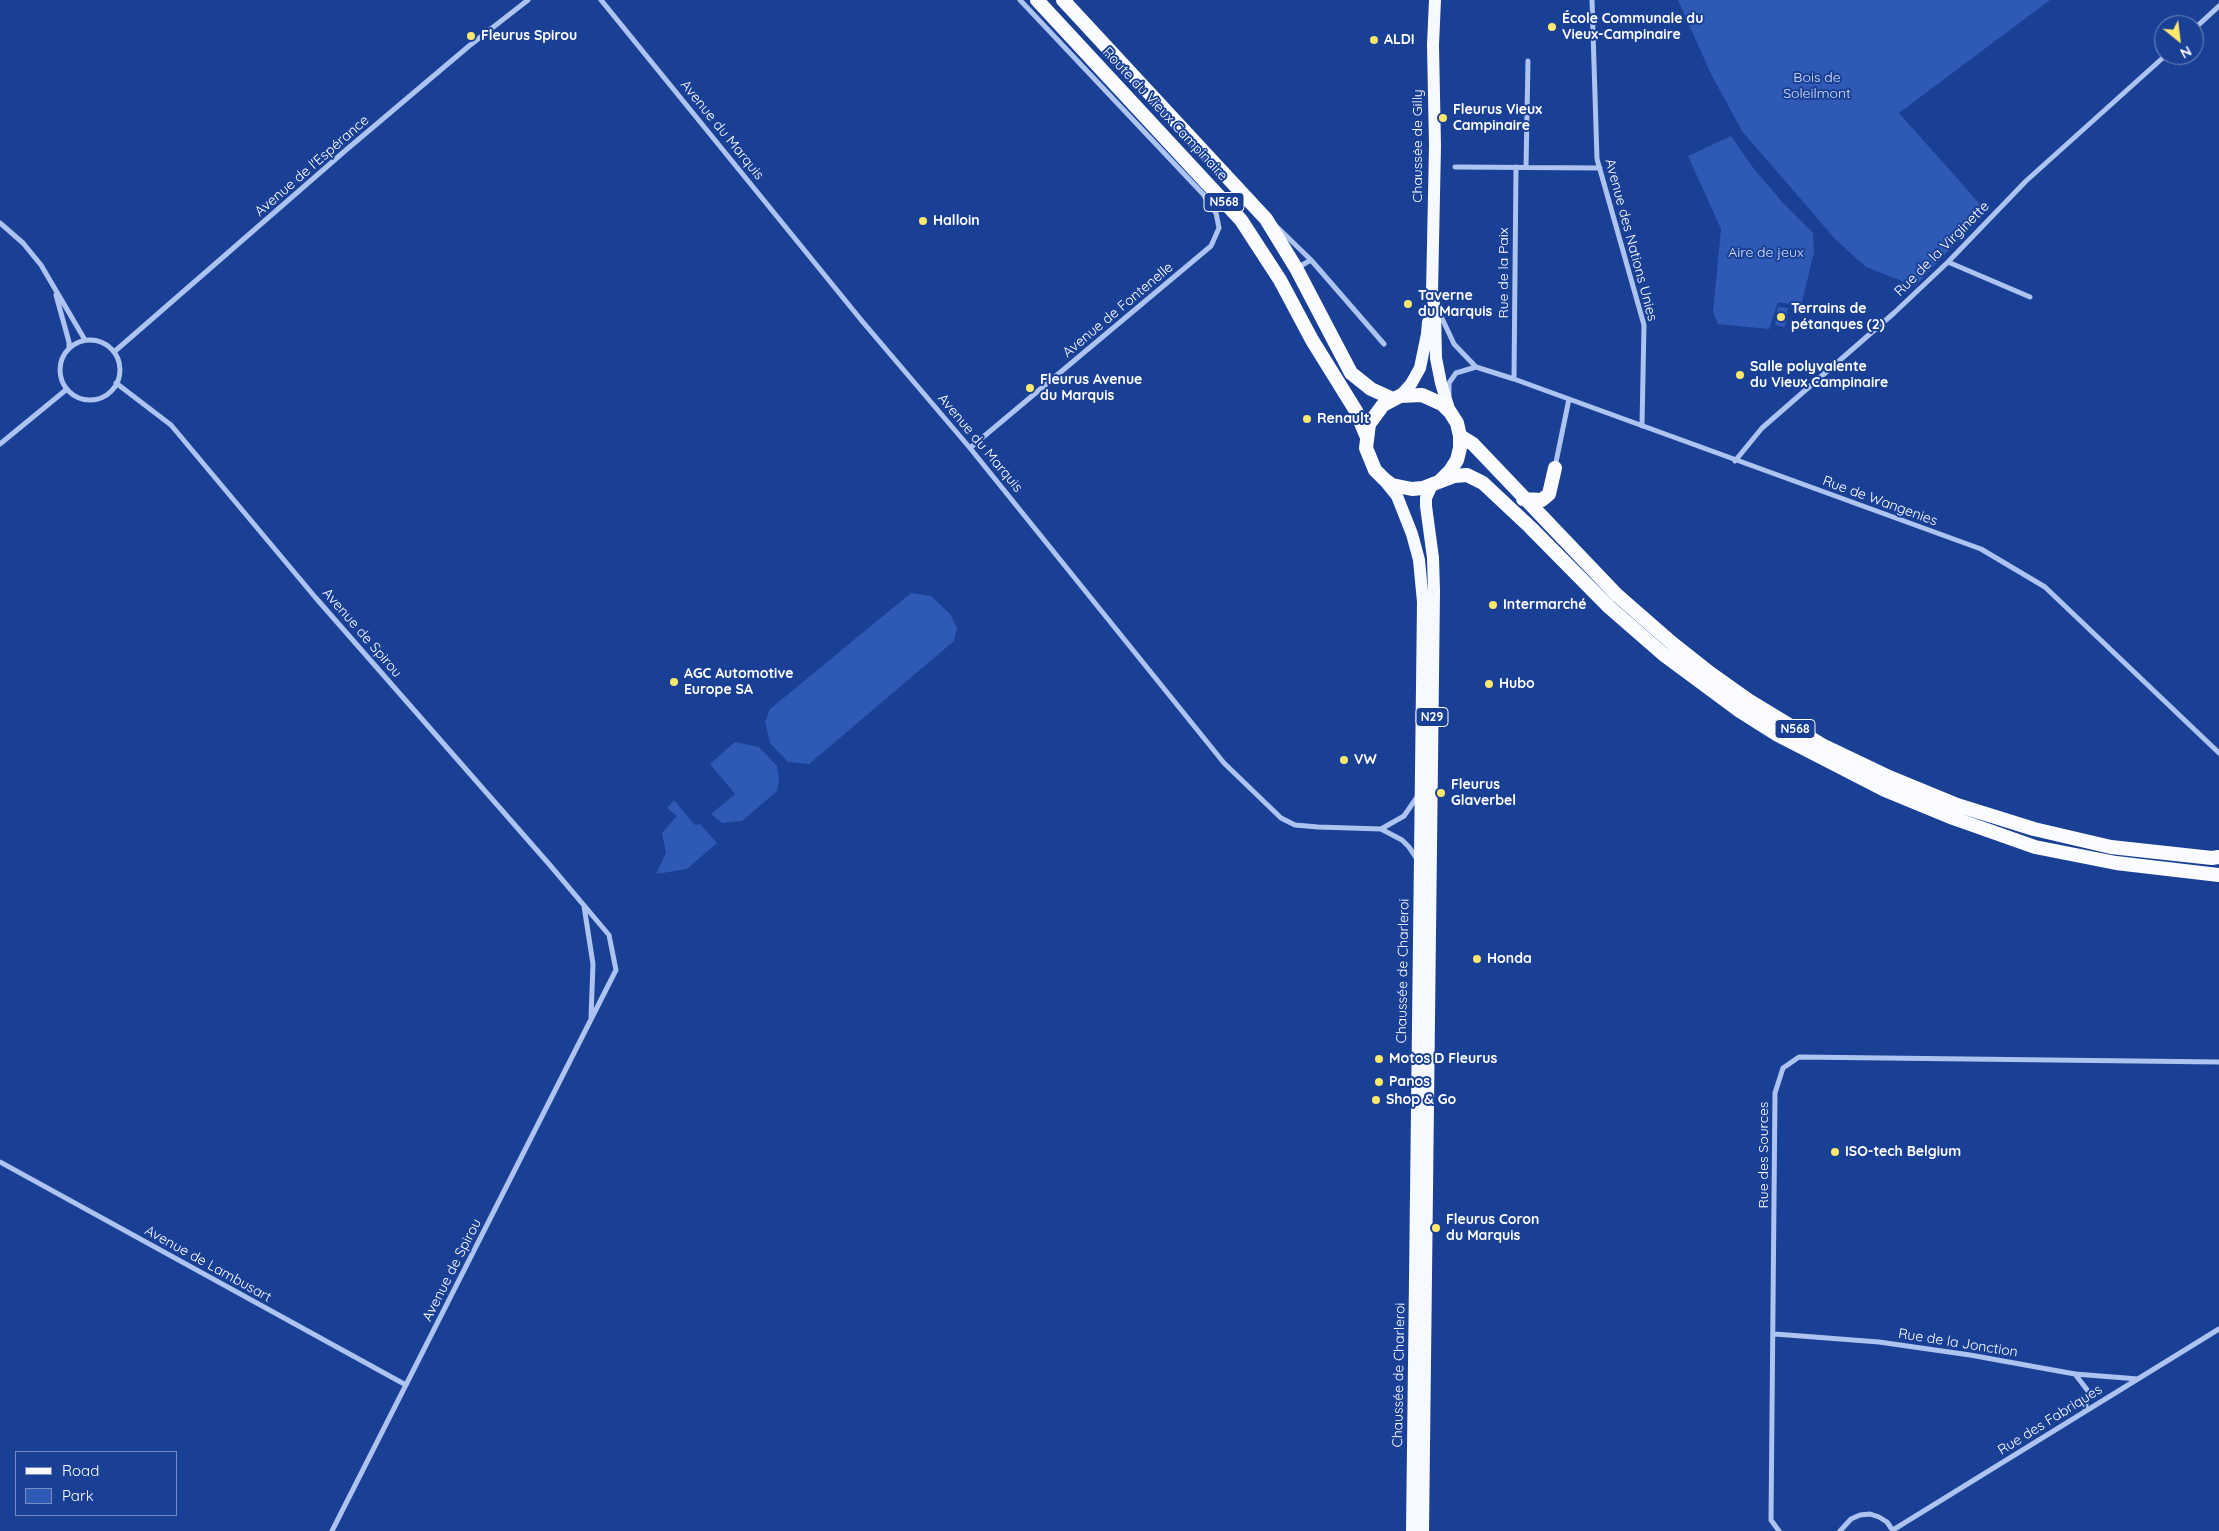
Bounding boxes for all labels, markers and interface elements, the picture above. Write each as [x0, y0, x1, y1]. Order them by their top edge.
place label: École Communale du Vieux-Campinaire [1562, 11, 1704, 44]
north arrow [2154, 15, 2204, 65]
marker: École Communale du Vieux-Campinaire [1546, 21, 1558, 33]
place label: Fleurus Spirou [481, 28, 577, 44]
marker: Fleurus Spirou [465, 30, 477, 42]
place label: ALDI [1384, 32, 1415, 48]
marker: ALDI [1368, 34, 1380, 46]
text: N [2177, 42, 2195, 63]
street label: Route du Vieux Campinaire [1099, 44, 1231, 184]
park label: Bois de Soleilmont [1783, 70, 1851, 102]
street label: Avenue du Marquis [677, 77, 767, 183]
street label: Chaussée de Gilly [1410, 89, 1426, 203]
place label: Fleurus Vieux Campinaire [1453, 102, 1542, 134]
street label: Avenue de l'Espérance [252, 112, 372, 220]
marker: Fleurus Vieux Campinaire [1437, 112, 1449, 124]
street label: Avenue des Nations Unies [1601, 157, 1661, 323]
road number: N568 [1204, 192, 1244, 212]
street label: Rue de la Virginette [1891, 198, 1993, 300]
place label: Halloin [933, 213, 980, 229]
marker: Halloin [917, 215, 929, 227]
street label: Rue de la Paix [1496, 227, 1512, 319]
park label: Aire de jeux [1728, 245, 1804, 261]
street label: Avenue de Fontenelle [1059, 259, 1177, 361]
place label: Taverne du Marquis [1418, 288, 1492, 321]
marker: Taverne du Marquis [1402, 298, 1414, 310]
place label: Terrains de pétanques (2) [1791, 301, 1885, 334]
marker: Terrains de pétanques (2) [1775, 311, 1787, 323]
place label: Salle polyvalente du Vieux Campinaire [1750, 359, 1888, 392]
marker: Salle polyvalente du Vieux Campinaire [1734, 369, 1746, 381]
place label: Fleurus Avenue du Marquis [1040, 372, 1142, 404]
marker: Fleurus Avenue du Marquis [1024, 382, 1036, 394]
street label: Avenue du Marquis [934, 390, 1026, 496]
place label: Renault [1317, 411, 1369, 427]
marker: Renault [1301, 413, 1313, 425]
street label: Rue de Wangenies [1820, 472, 1940, 530]
street label: Avenue de Spirou [319, 585, 405, 681]
place label: Intermarché [1503, 597, 1586, 613]
marker: Intermarché [1487, 599, 1499, 611]
place label: AGC Automotive Europe SA [684, 666, 793, 699]
marker: AGC Automotive Europe SA [668, 676, 680, 688]
place label: Hubo [1499, 676, 1535, 692]
marker: Hubo [1483, 678, 1495, 690]
road number: N29 [1416, 708, 1448, 726]
road number: N568 [1775, 720, 1815, 739]
place label: VW [1354, 752, 1377, 768]
marker: VW [1338, 754, 1350, 766]
place label: Fleurus Glaverbel [1451, 777, 1516, 810]
marker: Fleurus Glaverbel [1435, 787, 1447, 799]
street label: Chaussée de Charleroi [1393, 898, 1413, 1044]
place label: Honda [1487, 951, 1532, 967]
marker: Honda [1471, 953, 1483, 965]
place label: Motos D Fleurus [1389, 1051, 1497, 1067]
marker: Motos D Fleurus [1373, 1053, 1385, 1065]
place label: Panos [1389, 1074, 1430, 1090]
marker: Panos [1373, 1076, 1385, 1088]
place label: Shop & Go [1386, 1092, 1456, 1108]
marker: Shop & Go [1370, 1094, 1382, 1106]
street label: Rue des Sources [1756, 1102, 1772, 1208]
place label: ISO-tech Belgium [1845, 1144, 1961, 1160]
marker: ISO-tech Belgium [1829, 1146, 1841, 1158]
place label: Fleurus Coron du Marquis [1446, 1212, 1539, 1244]
street label: Avenue de Spirou [419, 1216, 485, 1324]
street label: Avenue de Lambusart [142, 1222, 274, 1306]
marker: Fleurus Coron du Marquis [1430, 1222, 1442, 1234]
street label: Chaussée de Charleroi [1389, 1302, 1409, 1448]
street label: Rue de la Jonction [1897, 1325, 2019, 1361]
street label: Rue des Fabriques [1995, 1381, 2105, 1459]
legend [15, 1451, 178, 1516]
text: Road [62, 1461, 99, 1480]
text: Park [62, 1486, 94, 1505]

